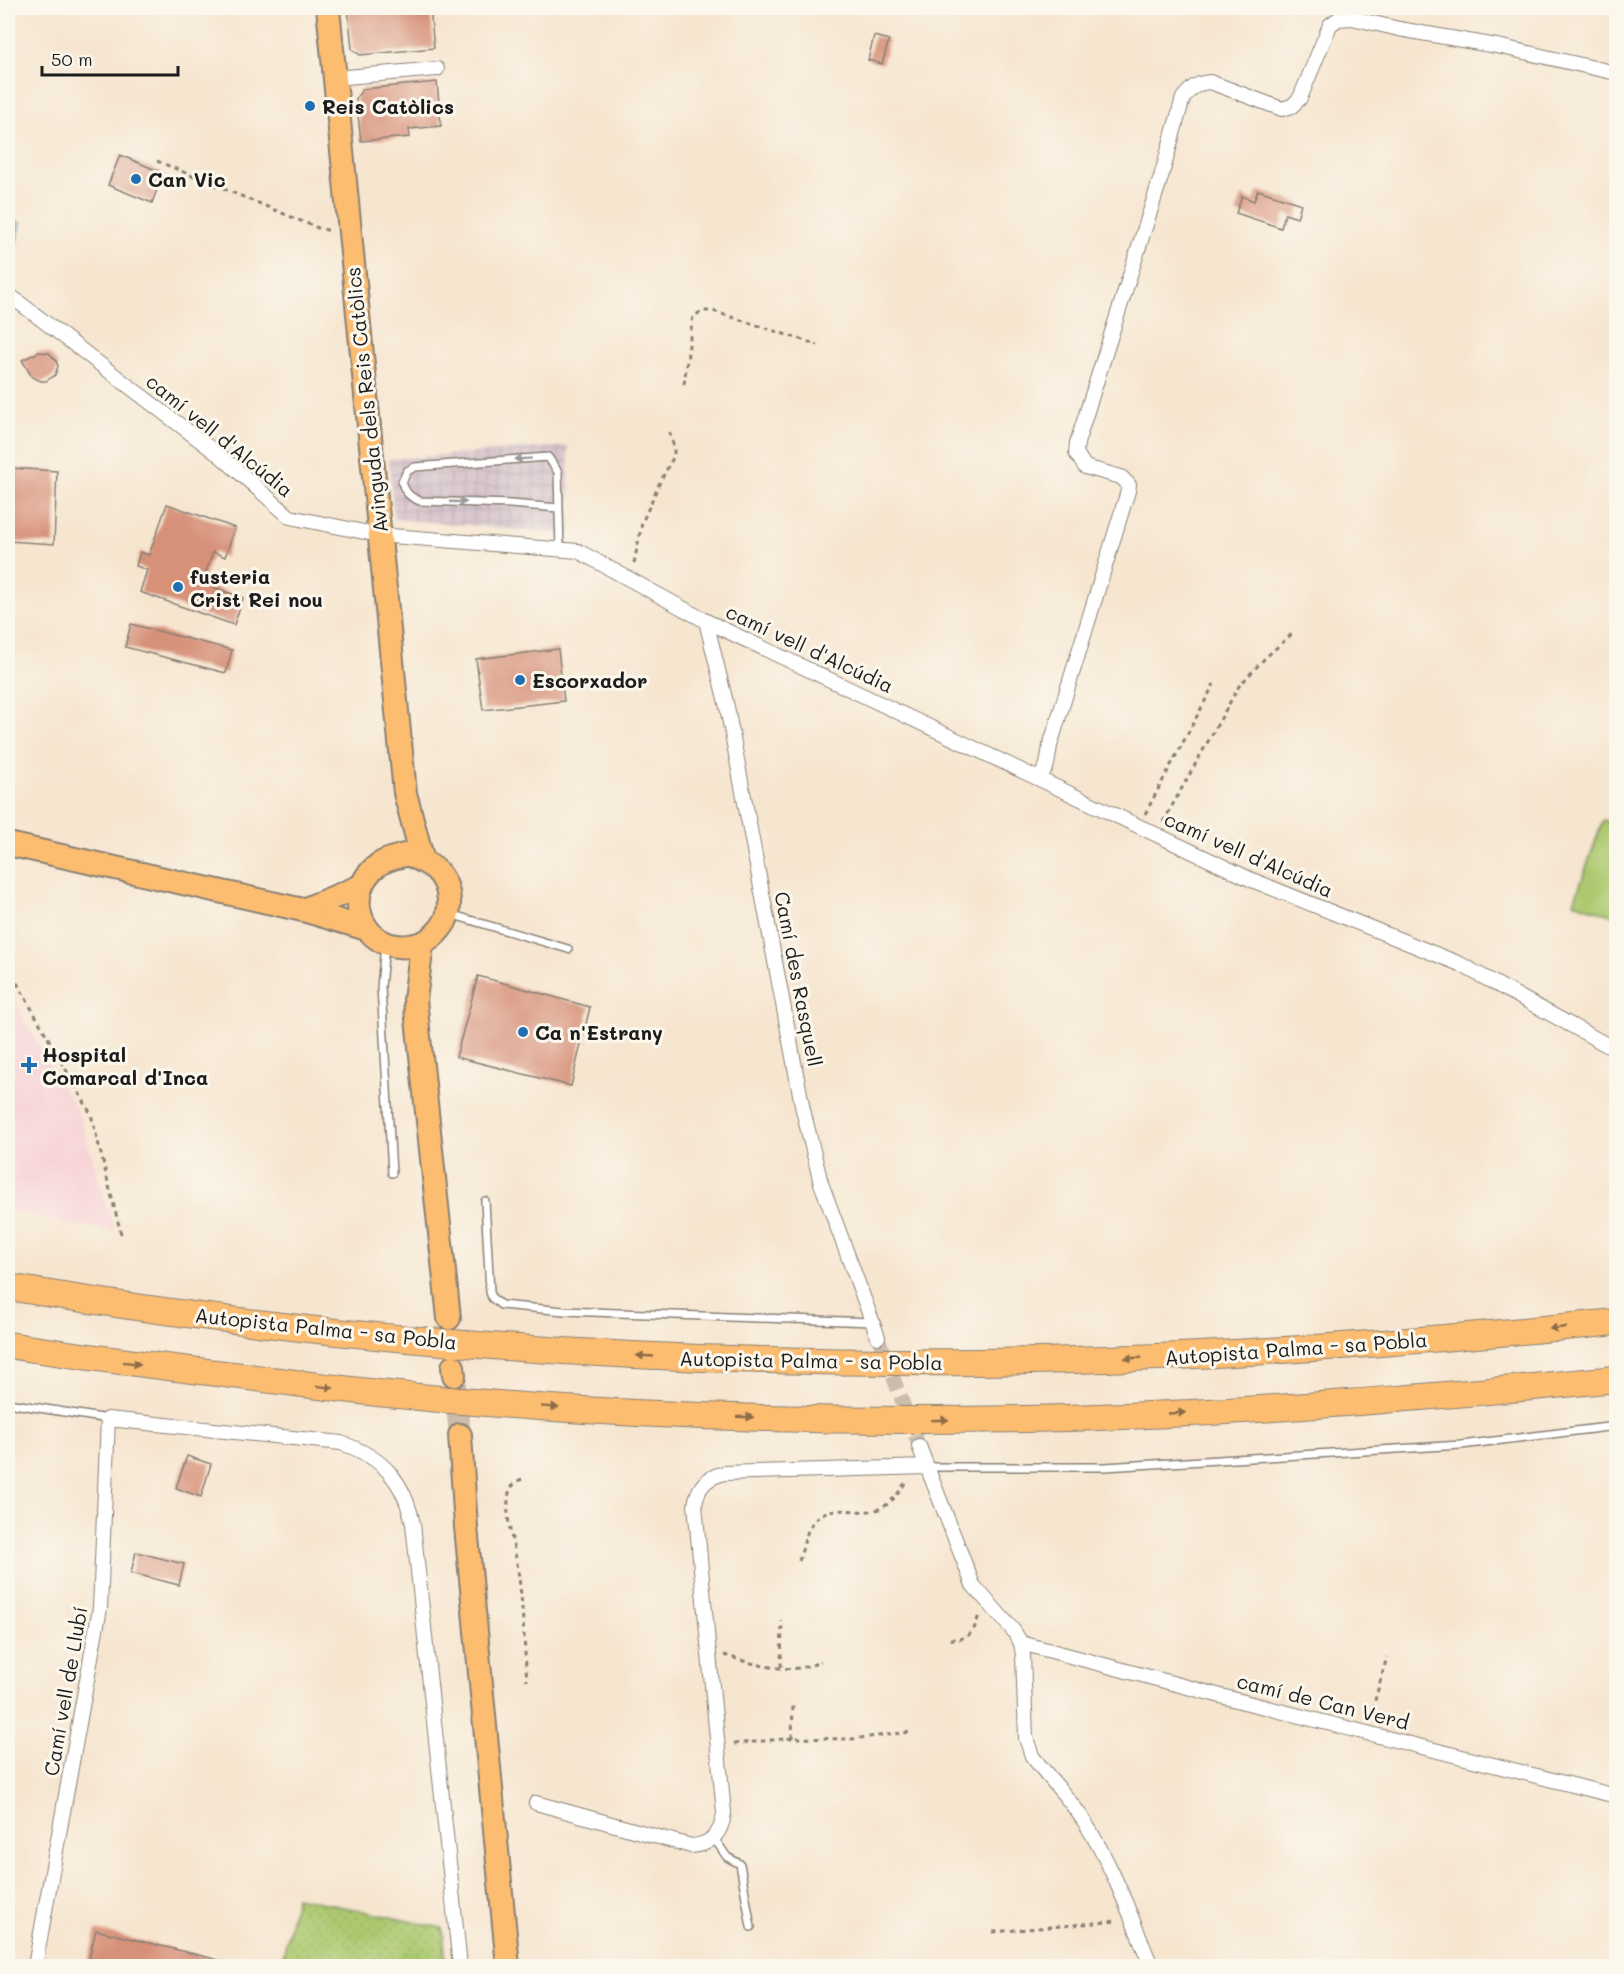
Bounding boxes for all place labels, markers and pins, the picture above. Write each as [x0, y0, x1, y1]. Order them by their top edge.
place label: Reis Catòlics [322, 93, 454, 119]
marker: Reis Catòlics [303, 99, 317, 113]
place label: Can Vic [148, 166, 226, 192]
marker: Can Vic [129, 172, 143, 186]
place label: fusteria Crist Rei nou [190, 563, 323, 612]
marker: fusteria Crist Rei nou [171, 580, 185, 594]
place label: Escorxador [532, 667, 647, 693]
marker: Escorxador [513, 673, 527, 687]
place label: Ca n'Estrany [535, 1019, 663, 1045]
marker: Ca n'Estrany [516, 1025, 530, 1039]
place label: Hospital Comarcal d'Inca [42, 1041, 208, 1090]
marker: Hospital Comarcal d'Inca [20, 1056, 38, 1074]

